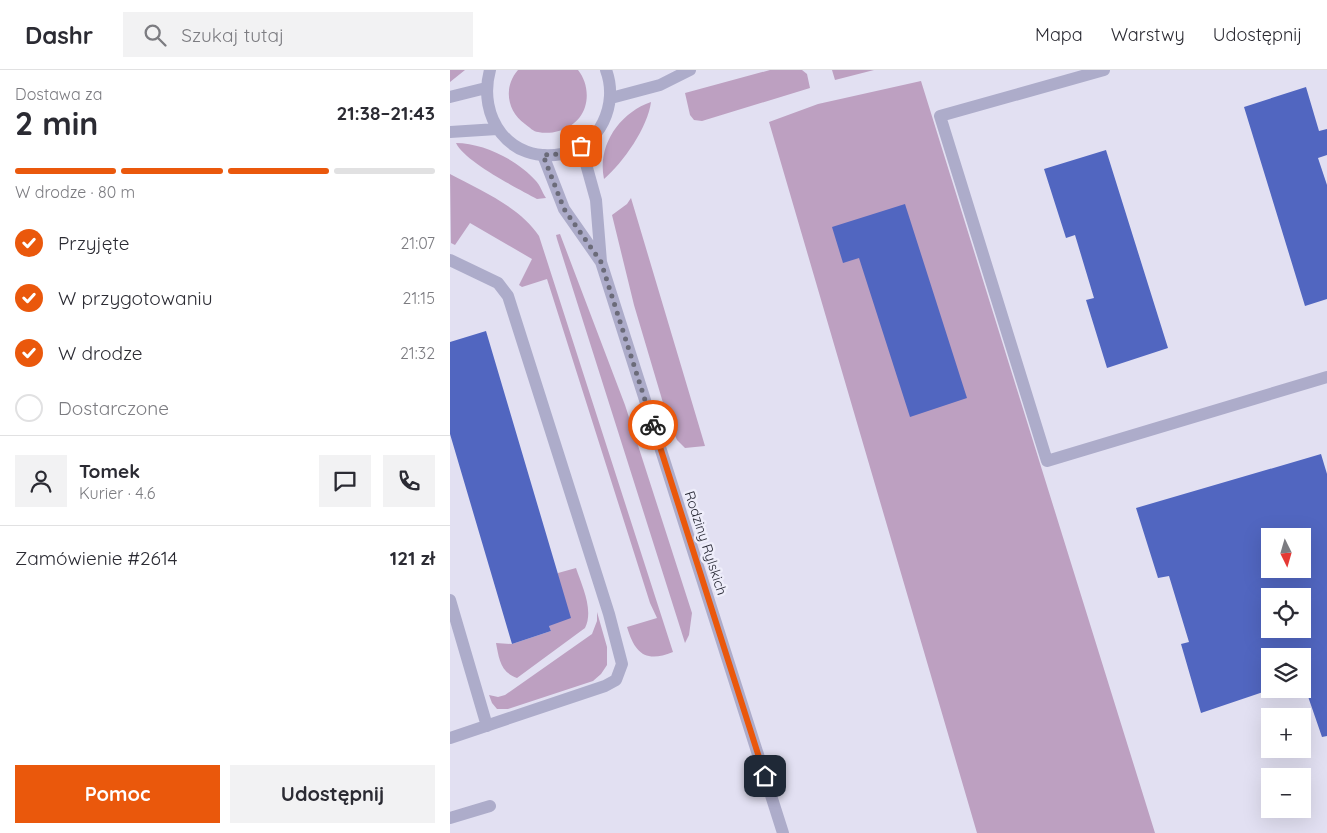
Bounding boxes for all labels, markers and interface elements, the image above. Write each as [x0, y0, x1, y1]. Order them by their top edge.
search box [123, 12, 473, 57]
text: Dashr [25, 20, 93, 50]
icon: search [141, 21, 169, 49]
text: Szukaj tutaj [181, 23, 284, 47]
text: Mapa [1035, 23, 1083, 46]
text: Warstwy [1111, 23, 1185, 46]
text: Udostępnij [1213, 23, 1302, 46]
text: Dostawa za [15, 84, 102, 104]
text: 21:38–21:43 [336, 101, 435, 125]
text: 2 min [15, 103, 98, 143]
pin [560, 125, 602, 167]
icon: bag [567, 132, 595, 160]
text: W drodze · 80 m [15, 182, 135, 202]
icon: check [15, 229, 43, 257]
text: Przyjęte [58, 231, 129, 255]
text: 21:07 [400, 233, 435, 253]
icon: check [15, 284, 43, 312]
text: W przygotowaniu [58, 286, 213, 310]
text: 21:15 [403, 288, 435, 308]
icon: check [15, 339, 43, 367]
text: W drodze [58, 341, 143, 365]
text: 21:32 [400, 343, 435, 363]
text: Dostarczone [58, 396, 169, 420]
courier [628, 400, 678, 450]
icon: bike [639, 411, 667, 439]
button: person [15, 455, 67, 507]
button: chat [319, 455, 371, 507]
button: phone [383, 455, 435, 507]
text: Tomek [79, 459, 140, 483]
text: Kurier · 4.6 [79, 483, 155, 503]
street label: Rodziny Rylskich [681, 489, 731, 597]
north arrow [1261, 528, 1311, 578]
map controls [1261, 528, 1311, 818]
text: Zamówienie #2614 [15, 546, 177, 570]
text: 121 zł [390, 546, 435, 570]
button: locate [1261, 588, 1311, 638]
button: layers [1261, 648, 1311, 698]
button: + [1261, 708, 1311, 758]
pin [744, 755, 786, 797]
icon: home [751, 762, 779, 790]
button: Pomoc [15, 765, 220, 823]
button: Udostępnij [230, 765, 435, 823]
button: − [1261, 768, 1311, 818]

